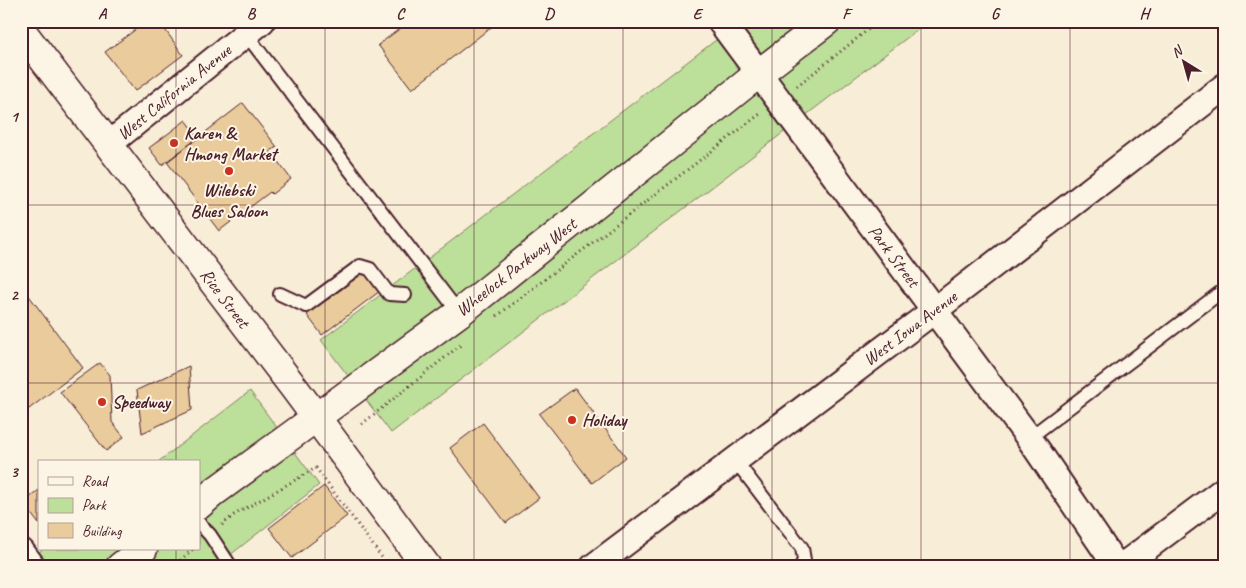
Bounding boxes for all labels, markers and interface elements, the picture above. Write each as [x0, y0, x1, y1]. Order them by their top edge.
text: A [98, 4, 108, 24]
text: B [247, 4, 257, 24]
text: C [396, 4, 406, 24]
text: D [544, 4, 555, 24]
text: E [693, 4, 704, 24]
text: F [842, 4, 853, 24]
text: G [991, 4, 1001, 24]
text: H [1139, 4, 1151, 24]
north arrow [1158, 38, 1208, 88]
street label: West California Avenue [113, 39, 236, 145]
text: N [1168, 41, 1187, 61]
text: 1 [10, 107, 19, 127]
place label: Karen & Hmong Market [184, 122, 280, 165]
marker: Karen & Hmong Market [168, 137, 180, 149]
marker: Wilebski Blues Saloon [223, 165, 235, 177]
place label: Wilebski Blues Saloon [190, 179, 268, 222]
street label: Wheelock Parkway West [451, 212, 582, 321]
street label: Park Street [864, 221, 926, 293]
street label: Rice Street [196, 264, 256, 334]
text: 2 [10, 285, 19, 305]
street label: West Iowa Avenue [859, 285, 962, 370]
place label: Speedway [112, 391, 172, 413]
marker: Speedway [96, 396, 108, 408]
place label: Holiday [582, 409, 628, 431]
marker: Holiday [566, 414, 578, 426]
legend [38, 460, 200, 550]
text: 3 [10, 462, 19, 482]
text: Road [82, 472, 109, 491]
text: Park [82, 496, 107, 515]
text: Building [82, 522, 122, 541]

